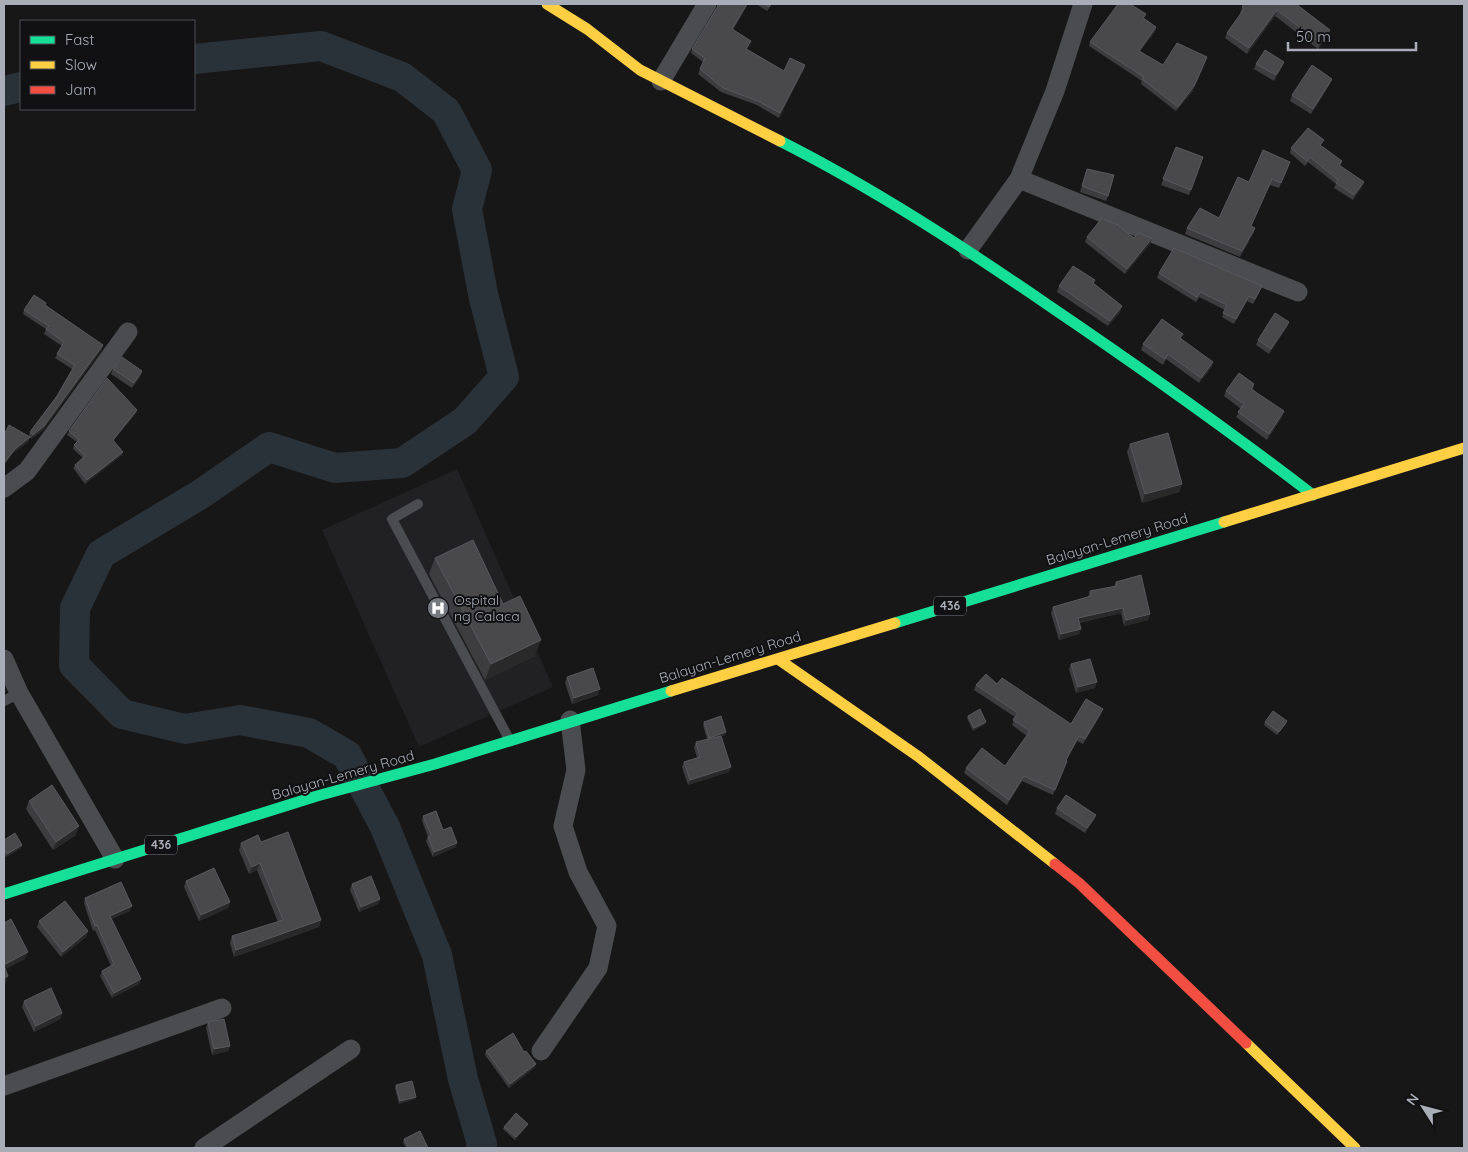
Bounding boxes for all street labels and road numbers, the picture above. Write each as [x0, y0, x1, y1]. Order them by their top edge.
street label: Balayan-Lemery Road [1044, 509, 1190, 569]
road number: 436 [934, 596, 966, 616]
street label: Balayan-Lemery Road [657, 627, 803, 687]
street label: Balayan-Lemery Road [270, 746, 416, 804]
road number: 436 [145, 836, 177, 854]

